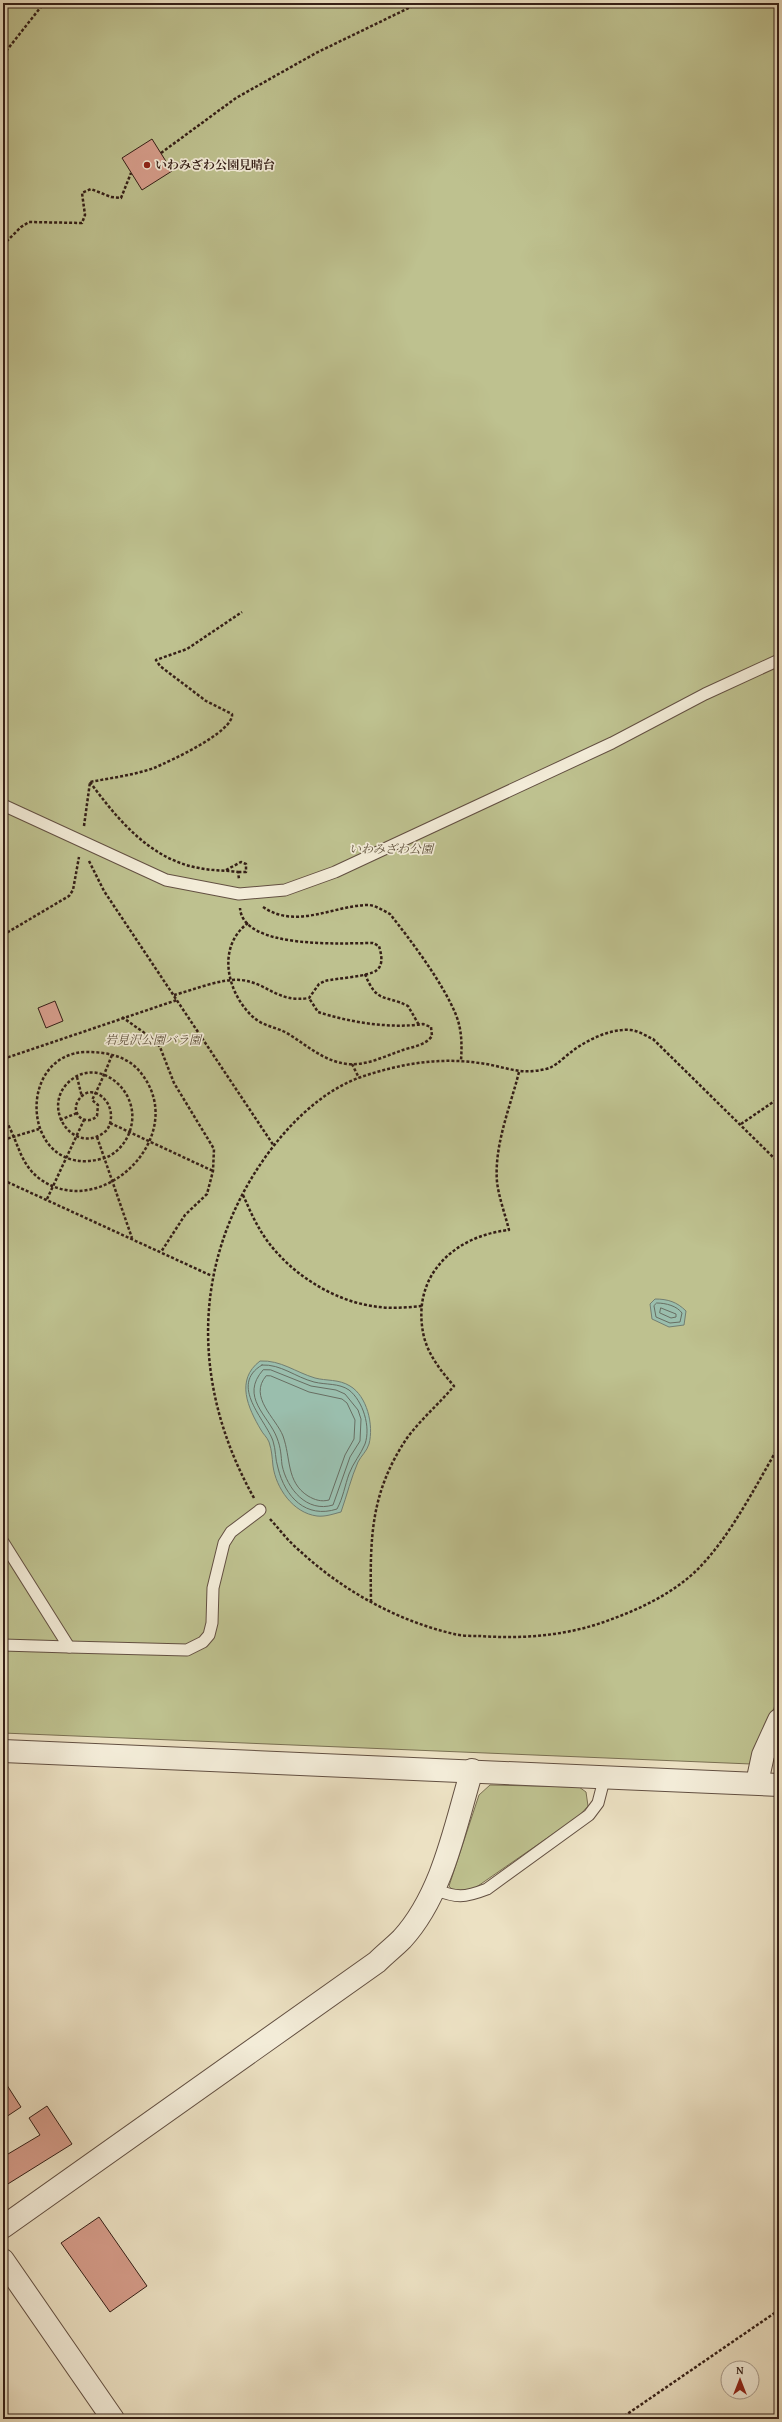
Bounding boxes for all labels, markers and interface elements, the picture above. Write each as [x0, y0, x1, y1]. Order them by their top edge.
place label: いわみざわ公園見晴台 [155, 156, 275, 173]
marker: いわみざわ公園見晴台 [142, 160, 152, 170]
park label: いわみざわ公園 [349, 840, 435, 857]
park label: 岩見沢公園バラ園 [105, 1031, 203, 1048]
north arrow [720, 2360, 760, 2400]
text: N [736, 2362, 744, 2378]

